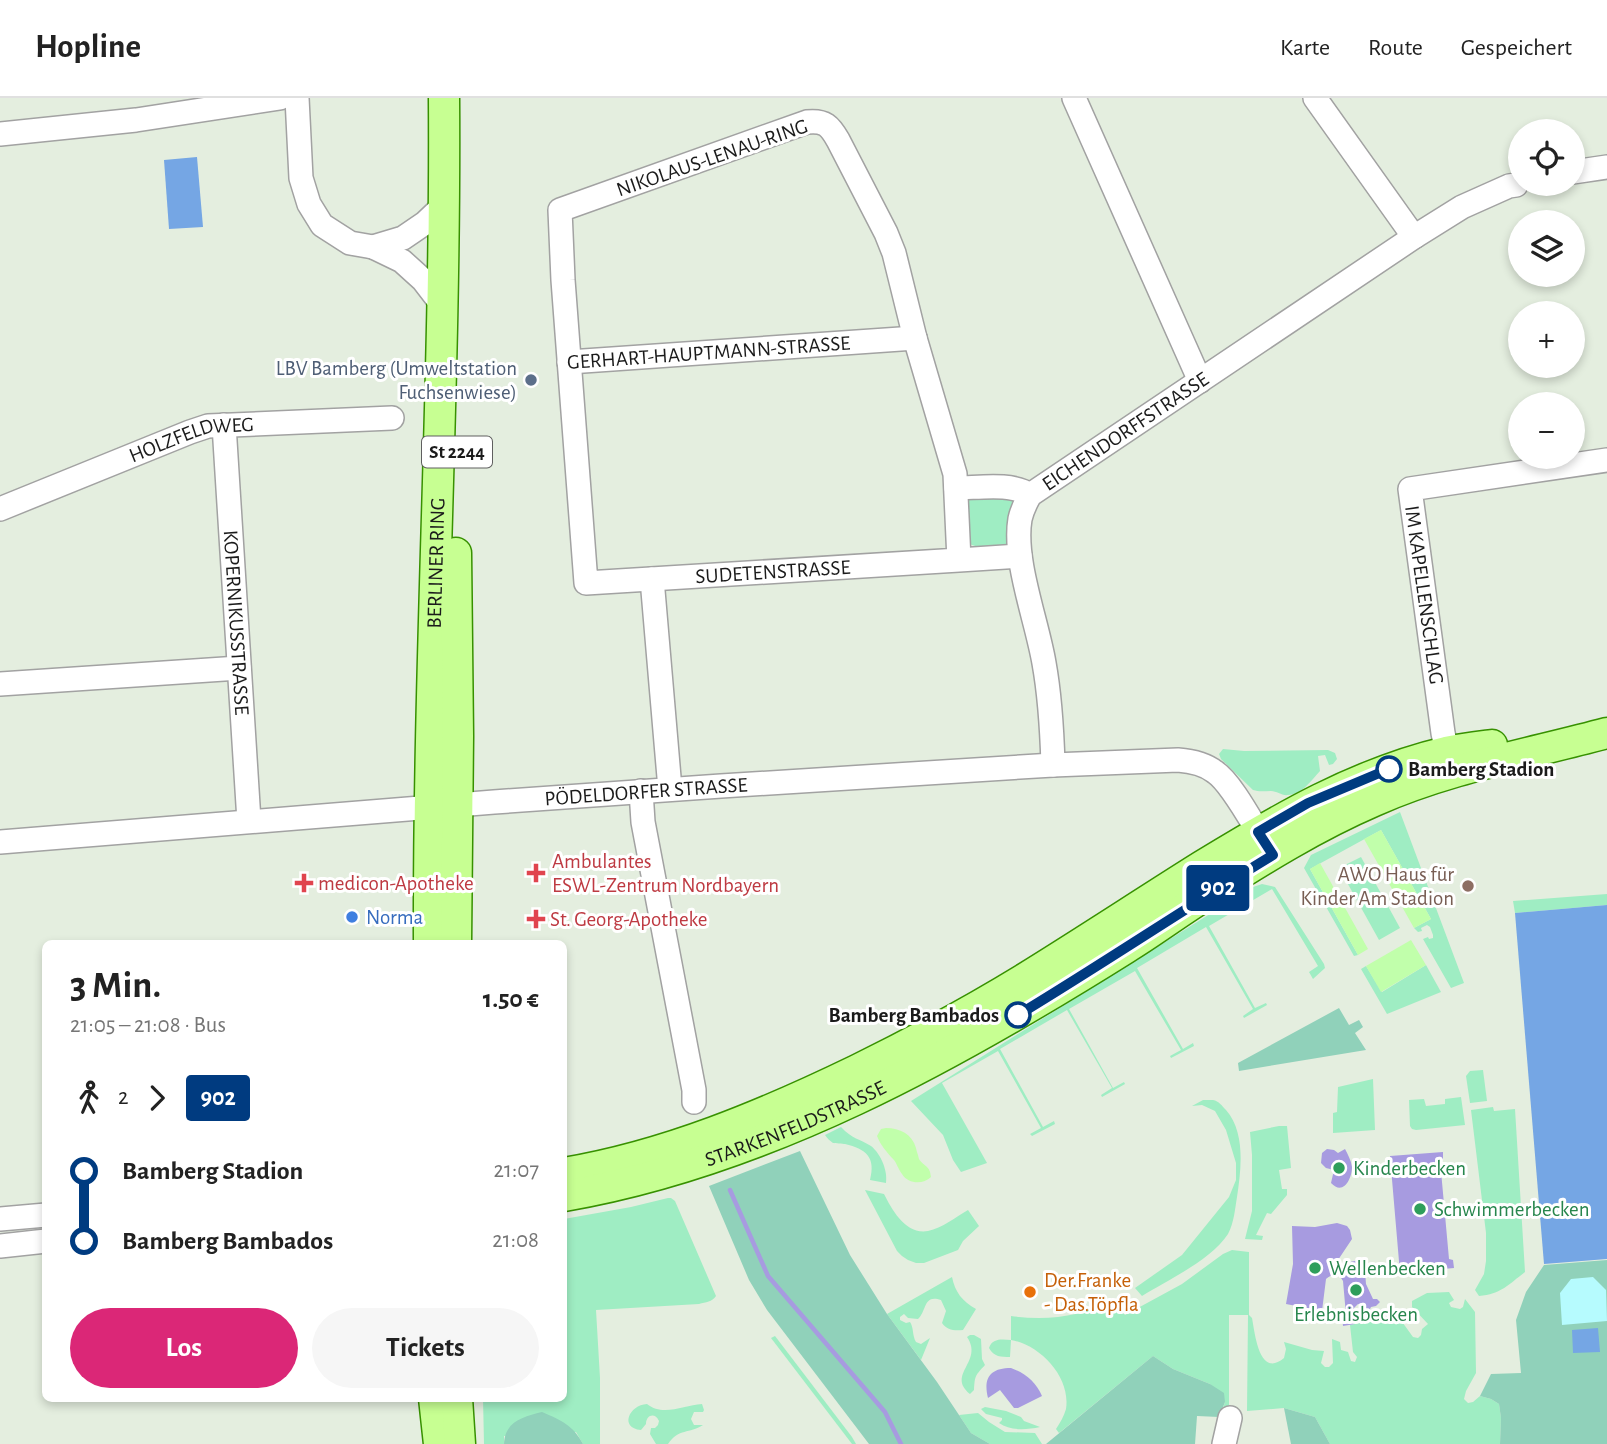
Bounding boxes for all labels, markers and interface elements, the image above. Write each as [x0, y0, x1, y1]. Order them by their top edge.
text: Hopline [35, 31, 141, 64]
text: Karte [1280, 36, 1330, 60]
text: Route [1368, 36, 1423, 60]
text: Gespeichert [1461, 36, 1572, 60]
street label: NIKOLAUS-LENAU-RING [614, 115, 810, 201]
map controls [1508, 119, 1585, 469]
button: locate [1508, 119, 1585, 196]
button: layers [1508, 210, 1585, 287]
button: + [1508, 301, 1585, 378]
street label: GERHART-HAUPTMANN-STRASSE [566, 332, 851, 373]
place label: LBV Bamberg (Umweltstation Fuchsenwiese) [276, 358, 517, 403]
street label: EICHENDORFFSTRASSE [1038, 368, 1212, 494]
marker: LBV Bamberg (Umweltstation Fuchsenwiese) [523, 372, 539, 388]
button: − [1508, 392, 1585, 469]
street label: HOLZFELDWEG [126, 414, 254, 466]
road number: St 2244 [422, 436, 492, 468]
street label: BERLINER RING [423, 497, 448, 629]
street label: IM KAPELLENSCHLAG [1401, 504, 1447, 686]
street label: KOPERNIKUSSTRASSE [220, 529, 253, 716]
street label: SUDETENSTRASSE [695, 556, 851, 587]
marker: Bamberg Stadion [1376, 756, 1402, 782]
place label: Bamberg Stadion [1408, 759, 1554, 780]
street label: PÖDELDORFER STRASSE [544, 774, 748, 809]
place label: Ambulantes ESWL-Zentrum Nordbayern [552, 851, 779, 896]
marker: Ambulantes ESWL-Zentrum Nordbayern [526, 863, 546, 883]
place label: AWO Haus für Kinder Am Stadion [1300, 864, 1454, 909]
line badge: 902 [1178, 865, 1258, 911]
place label: medicon-Apotheke [318, 873, 474, 894]
marker: medicon-Apotheke [296, 875, 312, 891]
text: 902 [1200, 876, 1236, 900]
marker: AWO Haus für Kinder Am Stadion [1460, 878, 1476, 894]
place label: Norma [366, 907, 424, 928]
marker: Norma [344, 909, 360, 925]
place label: St. Georg-Apotheke [550, 909, 708, 930]
marker: St. Georg-Apotheke [528, 911, 544, 927]
text: 3 Min. [70, 967, 161, 1005]
text: 1.50 € [483, 986, 539, 1012]
marker: Bamberg Bambados [1005, 1002, 1031, 1028]
place label: Bamberg Bambados [828, 1005, 999, 1026]
text: 21:05 – 21:08 · Bus [70, 1014, 226, 1037]
street label: STARKENFELDSTRASSE [702, 1076, 889, 1170]
icon: walk [70, 1079, 108, 1117]
icon: forward [138, 1079, 176, 1117]
text: 2 [118, 1086, 128, 1109]
text: 902 [200, 1086, 236, 1110]
text: Bamberg Stadion [122, 1158, 303, 1184]
place label: Kinderbecken [1353, 1158, 1466, 1179]
text: 21:07 [494, 1159, 539, 1182]
marker: Kinderbecken [1331, 1160, 1347, 1176]
place label: Schwimmerbecken [1434, 1199, 1590, 1220]
marker: Schwimmerbecken [1412, 1201, 1428, 1217]
text: Bamberg Bambados [122, 1228, 333, 1254]
text: 21:08 [492, 1229, 539, 1252]
place label: Wellenbecken [1329, 1258, 1446, 1279]
marker: Wellenbecken [1307, 1260, 1323, 1276]
place label: Der.Franke - Das.Töpfla [1044, 1270, 1139, 1315]
marker: Erlebnisbecken [1348, 1282, 1364, 1298]
marker: Der.Franke - Das.Töpfla [1022, 1284, 1038, 1300]
place label: Erlebnisbecken [1294, 1304, 1418, 1325]
button: Los [70, 1308, 298, 1388]
button: Tickets [312, 1308, 539, 1388]

